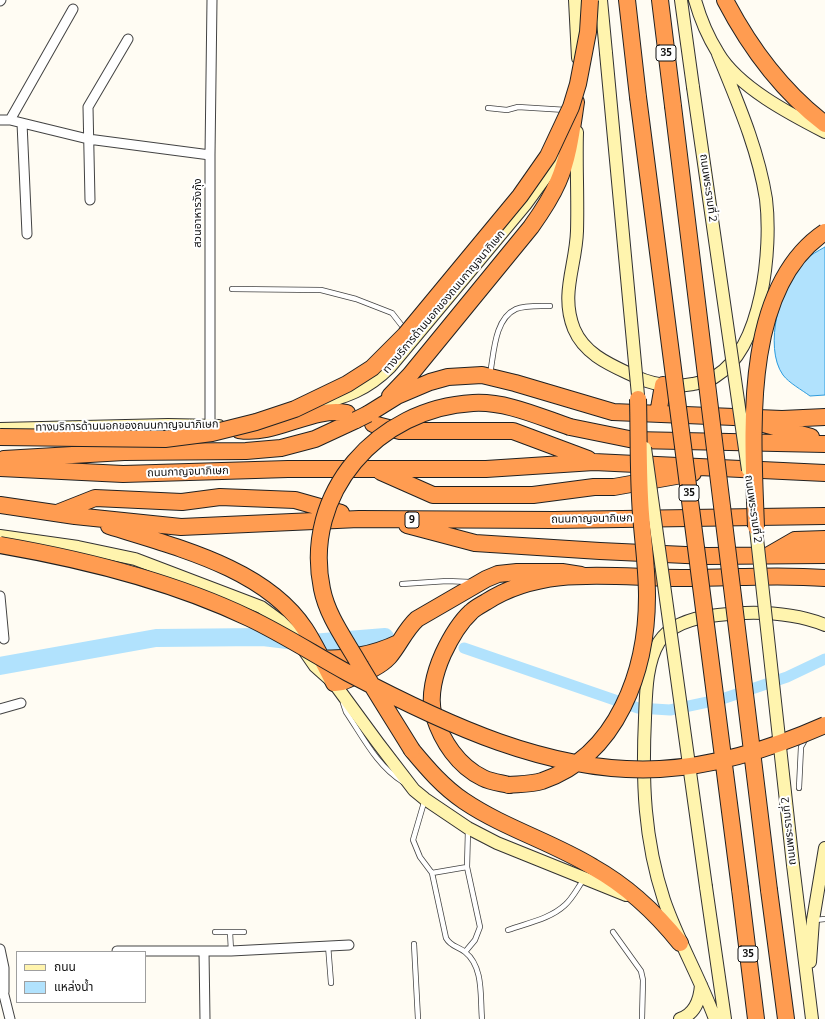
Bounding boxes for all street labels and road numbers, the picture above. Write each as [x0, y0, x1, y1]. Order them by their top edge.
road number: 35 [656, 45, 676, 61]
street label: ถนนพระรามที่ 2 [697, 153, 719, 223]
street label: สวนอาหารวังกุ้ง [191, 178, 205, 248]
street label: ทางบริการด้านนอกของถนนกาญจนาภิเษก [380, 228, 508, 376]
street label: ทางบริการด้านนอกของถนนกาญจนาภิเษก [35, 418, 219, 434]
street label: ถนนกาญจนาภิเษก [147, 464, 229, 480]
street label: ถนนพระรามที่ 2 [742, 474, 764, 544]
road number: 35 [679, 485, 699, 501]
road number: 9 [405, 512, 419, 528]
street label: ถนนกาญจนาภิเษก [551, 512, 633, 526]
street label: ถนนพระรามที่ 2 [779, 796, 799, 866]
road number: 35 [738, 946, 758, 962]

